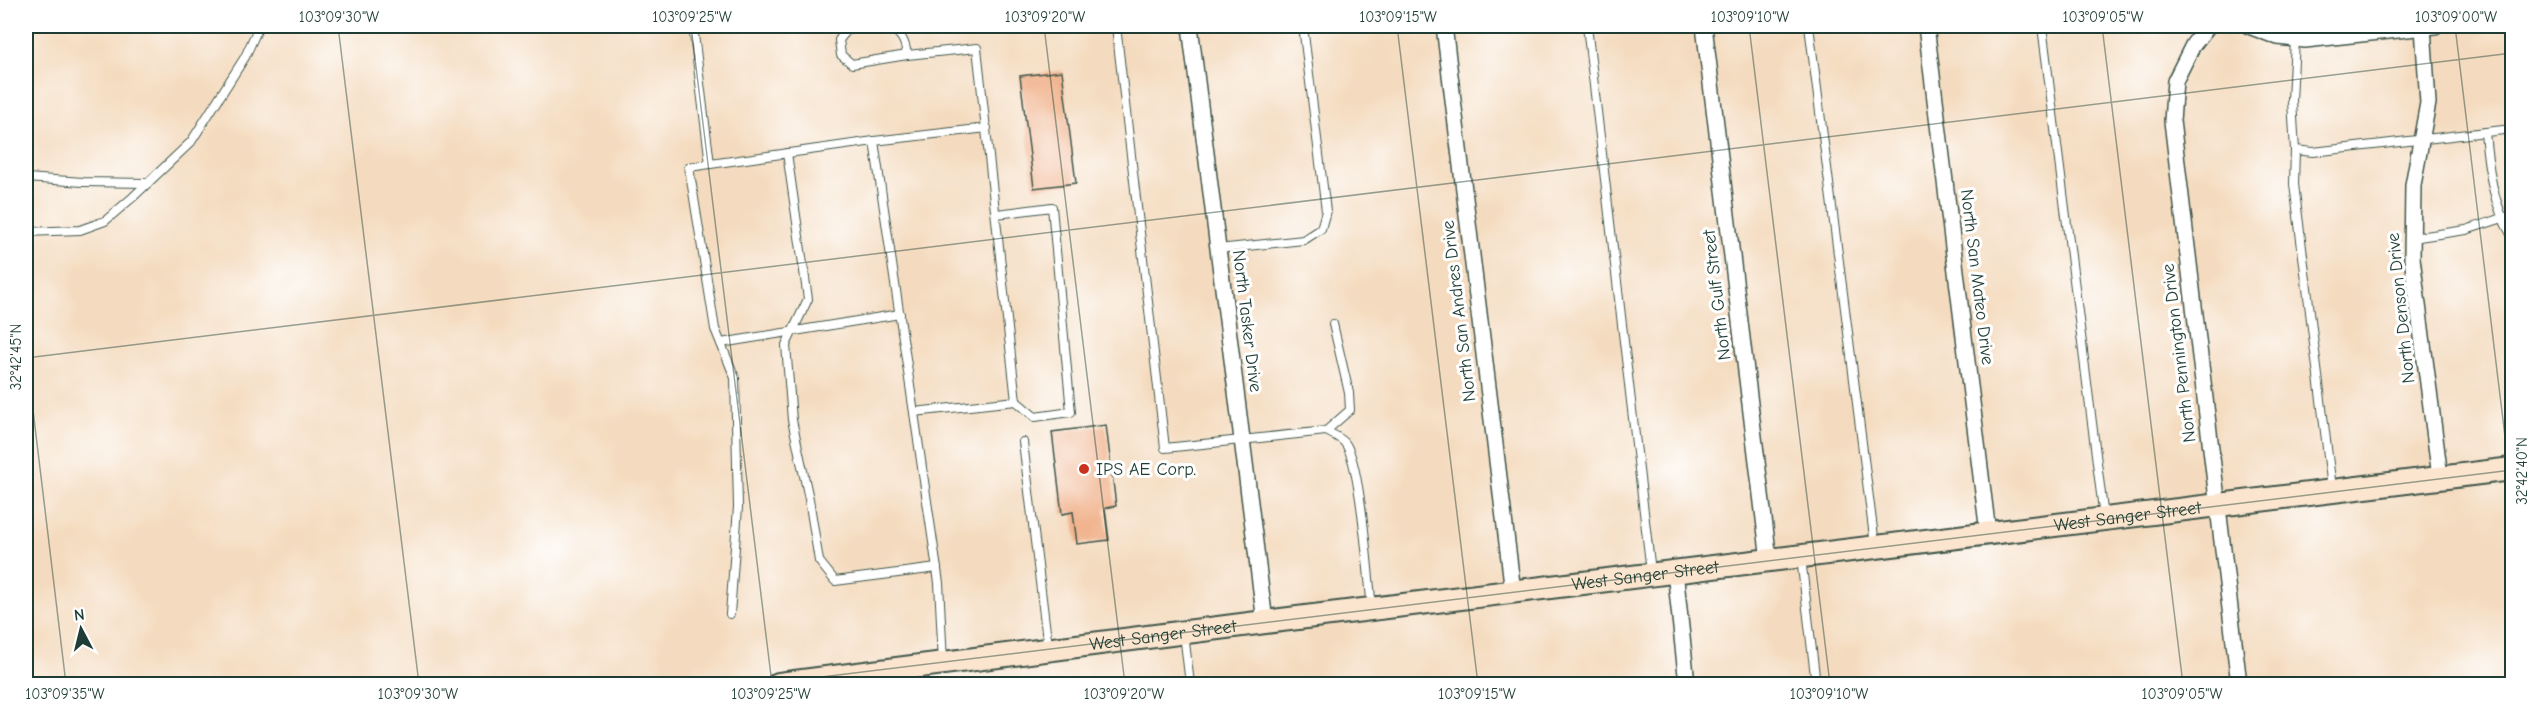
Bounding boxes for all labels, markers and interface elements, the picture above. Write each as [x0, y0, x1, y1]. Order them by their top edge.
text: 103°09'30"W [299, 8, 379, 26]
text: 103°09'25"W [652, 8, 732, 26]
text: 103°09'20"W [1005, 8, 1085, 26]
text: 103°09'15"W [1359, 8, 1437, 26]
text: 103°09'10"W [1711, 8, 1789, 26]
text: 103°09'05"W [2063, 8, 2143, 26]
text: 103°09'00"W [2415, 8, 2497, 26]
street label: North San Mateo Drive [1956, 188, 1998, 366]
street label: North San Andres Drive [1437, 219, 1481, 403]
street label: North Gulf Street [1698, 228, 1735, 362]
street label: North Denson Drive [2383, 232, 2419, 384]
street label: North Tasker Drive [1228, 249, 1266, 393]
street label: North Pennington Drive [2158, 262, 2200, 444]
text: 32°42'45"N [7, 324, 25, 390]
text: 32°42'40"N [2513, 437, 2531, 505]
place label: IPS AE Corp. [1096, 459, 1196, 480]
marker: IPS AE Corp. [1077, 462, 1091, 476]
street label: West Sanger Street [2053, 497, 2203, 536]
street label: West Sanger Street [1570, 556, 1721, 595]
north arrow [51, 599, 111, 659]
text: N [73, 606, 86, 625]
street label: West Sanger Street [1088, 615, 1239, 655]
text: 103°09'35"W [25, 685, 105, 703]
text: 103°09'30"W [378, 685, 458, 703]
text: 103°09'25"W [731, 685, 811, 703]
text: 103°09'20"W [1084, 685, 1164, 703]
text: 103°09'15"W [1438, 685, 1516, 703]
text: 103°09'10"W [1790, 685, 1868, 703]
text: 103°09'05"W [2142, 685, 2222, 703]

